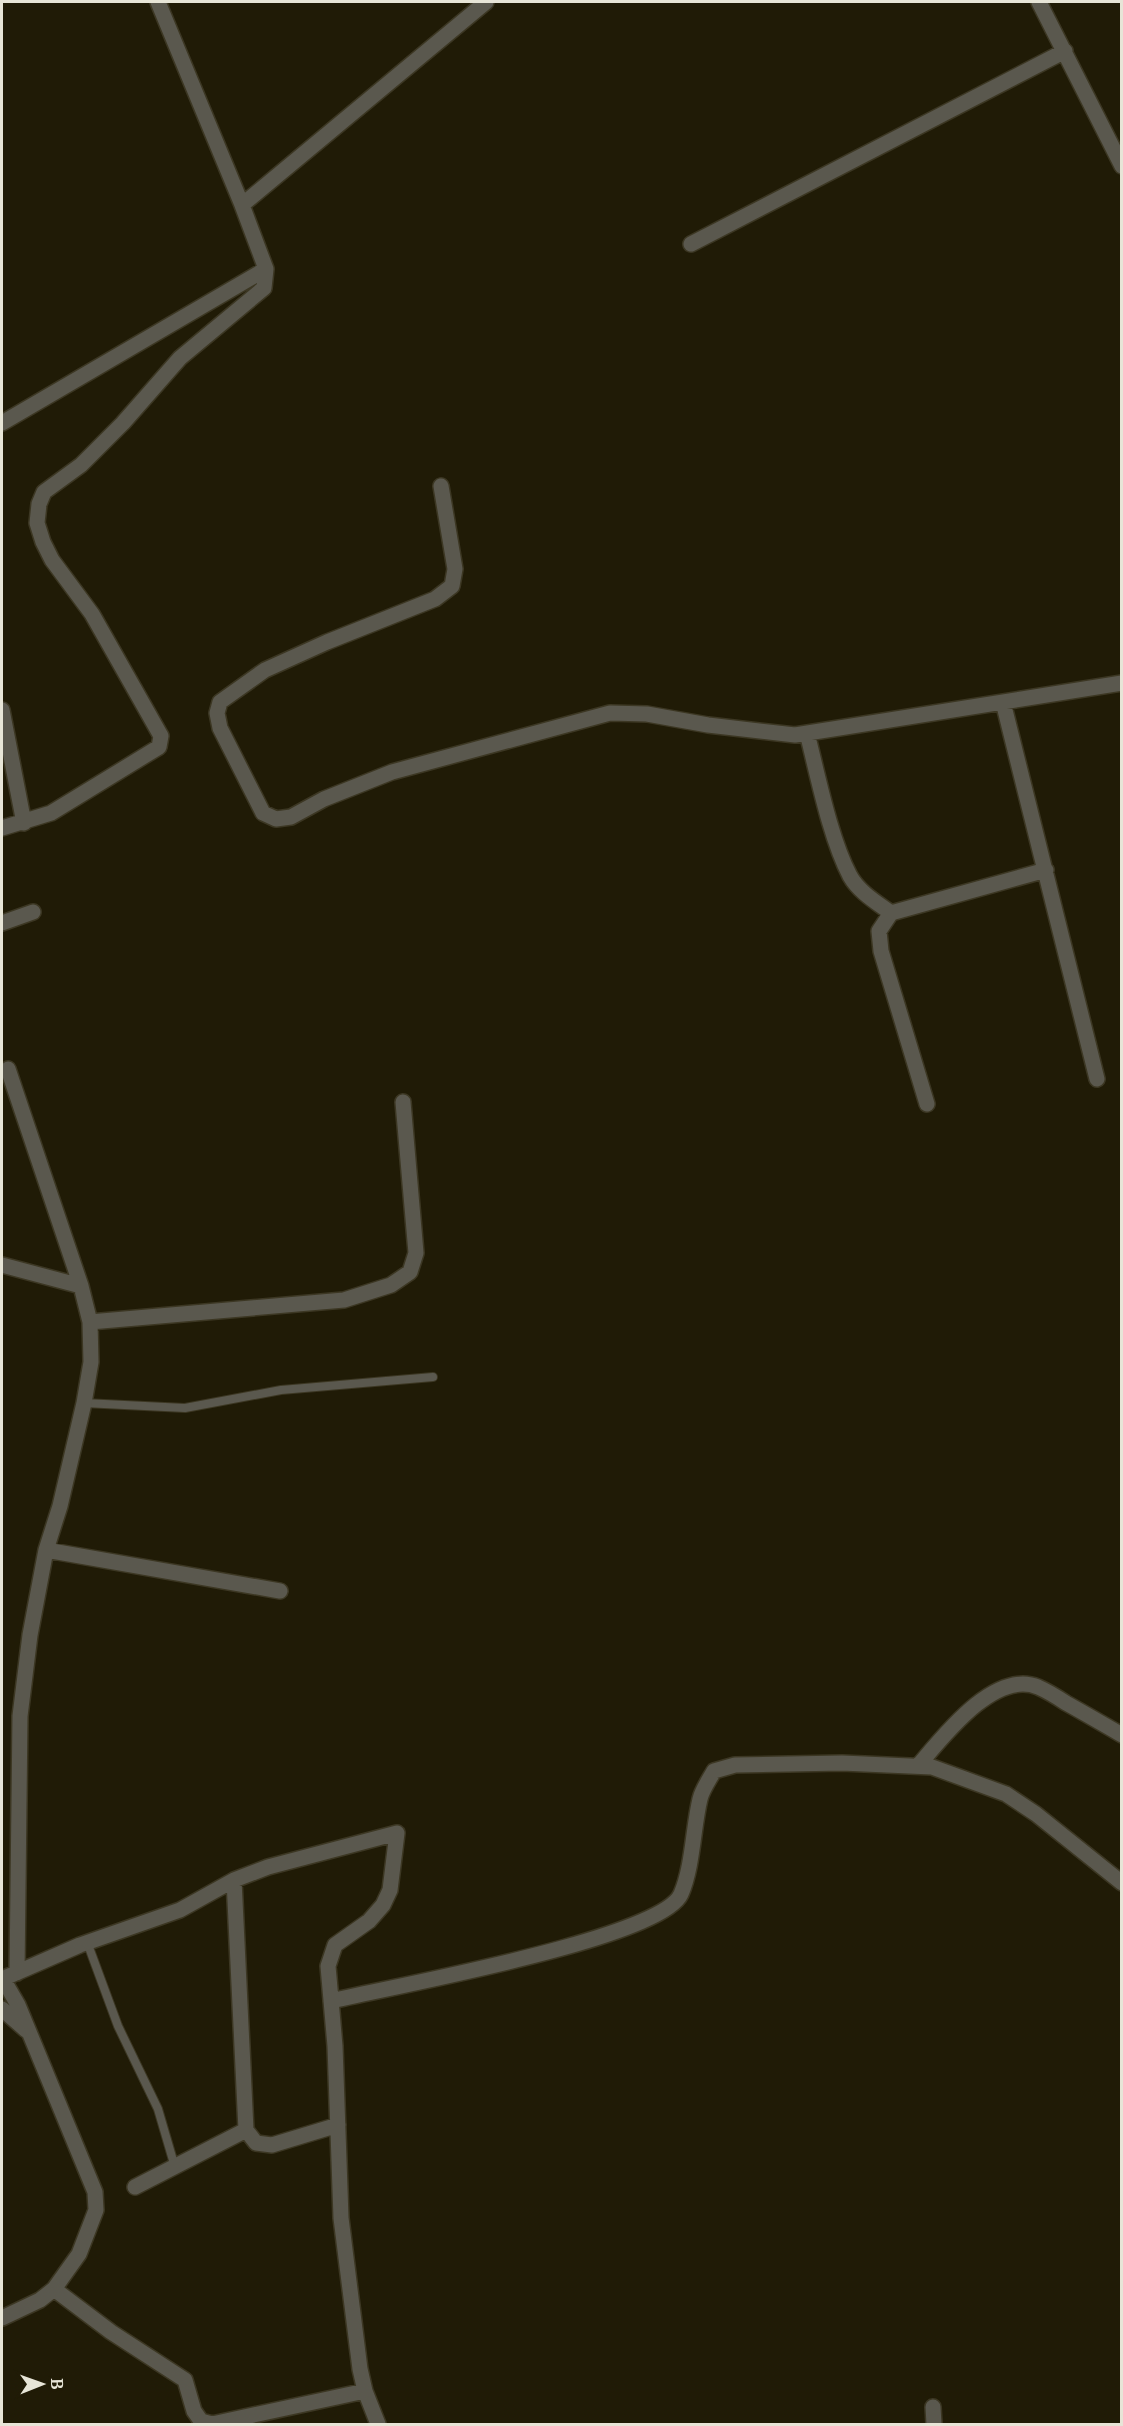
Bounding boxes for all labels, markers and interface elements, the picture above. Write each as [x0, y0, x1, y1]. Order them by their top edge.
north arrow [12, 2354, 72, 2414]
text: B [47, 2378, 67, 2390]

